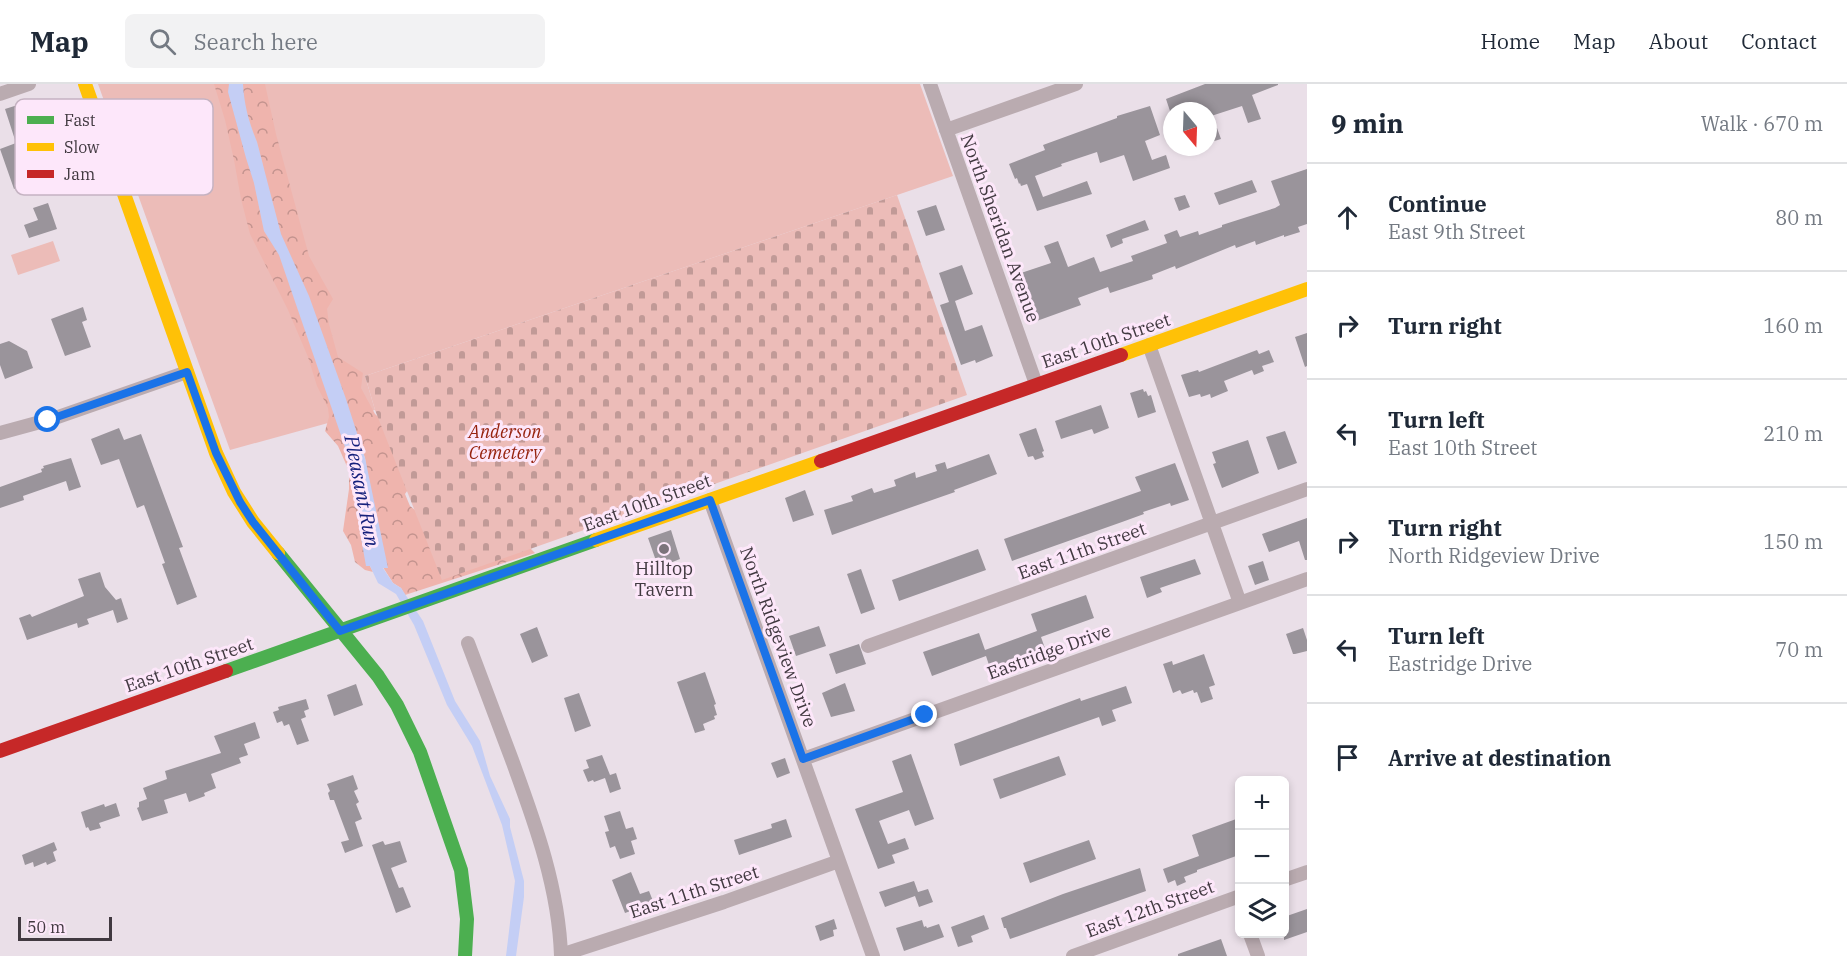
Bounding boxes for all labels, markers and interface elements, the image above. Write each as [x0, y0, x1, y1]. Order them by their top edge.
search box [125, 14, 545, 68]
text: Map [30, 23, 89, 60]
icon: search [146, 25, 179, 58]
text: Search here [194, 27, 318, 56]
text: Home [1480, 27, 1540, 55]
text: Map [1573, 27, 1616, 55]
text: About [1649, 27, 1708, 55]
text: Contact [1741, 27, 1817, 55]
legend [15, 99, 213, 195]
north arrow [1163, 102, 1217, 156]
text: 9 min [1331, 106, 1404, 140]
text: Fast [64, 110, 96, 130]
text: Walk · 670 m [1701, 110, 1823, 137]
street label: North Sheridan Avenue [956, 130, 1045, 325]
text: Slow [64, 137, 100, 157]
text: Jam [64, 164, 95, 184]
text: Continue [1388, 189, 1487, 218]
icon: ahead [1331, 201, 1364, 234]
text: 80 m [1775, 204, 1823, 231]
text: East 9th Street [1388, 218, 1525, 245]
street label: East 10th Street [1039, 308, 1173, 373]
icon: right [1331, 309, 1364, 342]
text: Turn right [1388, 311, 1502, 340]
text: 160 m [1763, 312, 1823, 339]
text: Turn left [1388, 405, 1484, 434]
route start [34, 406, 60, 432]
icon: left [1331, 417, 1364, 450]
park label: Anderson Cemetery [467, 420, 543, 464]
text: 210 m [1763, 420, 1823, 447]
water label: Pleasant Run [338, 432, 387, 550]
text: East 10th Street [1388, 434, 1537, 461]
street label: East 10th Street [580, 469, 714, 536]
text: Turn right [1388, 513, 1502, 542]
street label: East 11th Street [1015, 517, 1149, 584]
icon: right [1331, 525, 1364, 558]
text: 150 m [1763, 528, 1823, 555]
marker: Hilltop Tavern [657, 542, 671, 556]
text: North Ridgeview Drive [1388, 542, 1600, 569]
street label: North Ridgeview Drive [735, 543, 822, 730]
place label: Hilltop Tavern [634, 557, 694, 601]
street label: Eastridge Drive [984, 619, 1114, 685]
text: Turn left [1388, 621, 1484, 650]
street label: East 10th Street [122, 632, 256, 697]
icon: left [1331, 633, 1364, 666]
text: 70 m [1775, 636, 1823, 663]
text: Eastridge Drive [1388, 650, 1532, 677]
route end [911, 701, 937, 727]
icon: arrive [1331, 741, 1364, 774]
text: Arrive at destination [1388, 743, 1611, 772]
map controls [1235, 776, 1289, 938]
button: + [1235, 776, 1289, 830]
button: − [1235, 830, 1289, 884]
street label: East 11th Street [626, 860, 761, 923]
street label: East 12th Street [1083, 875, 1217, 942]
button: layers [1235, 884, 1289, 938]
scale bar [18, 914, 112, 942]
text: 50 m [27, 917, 65, 937]

